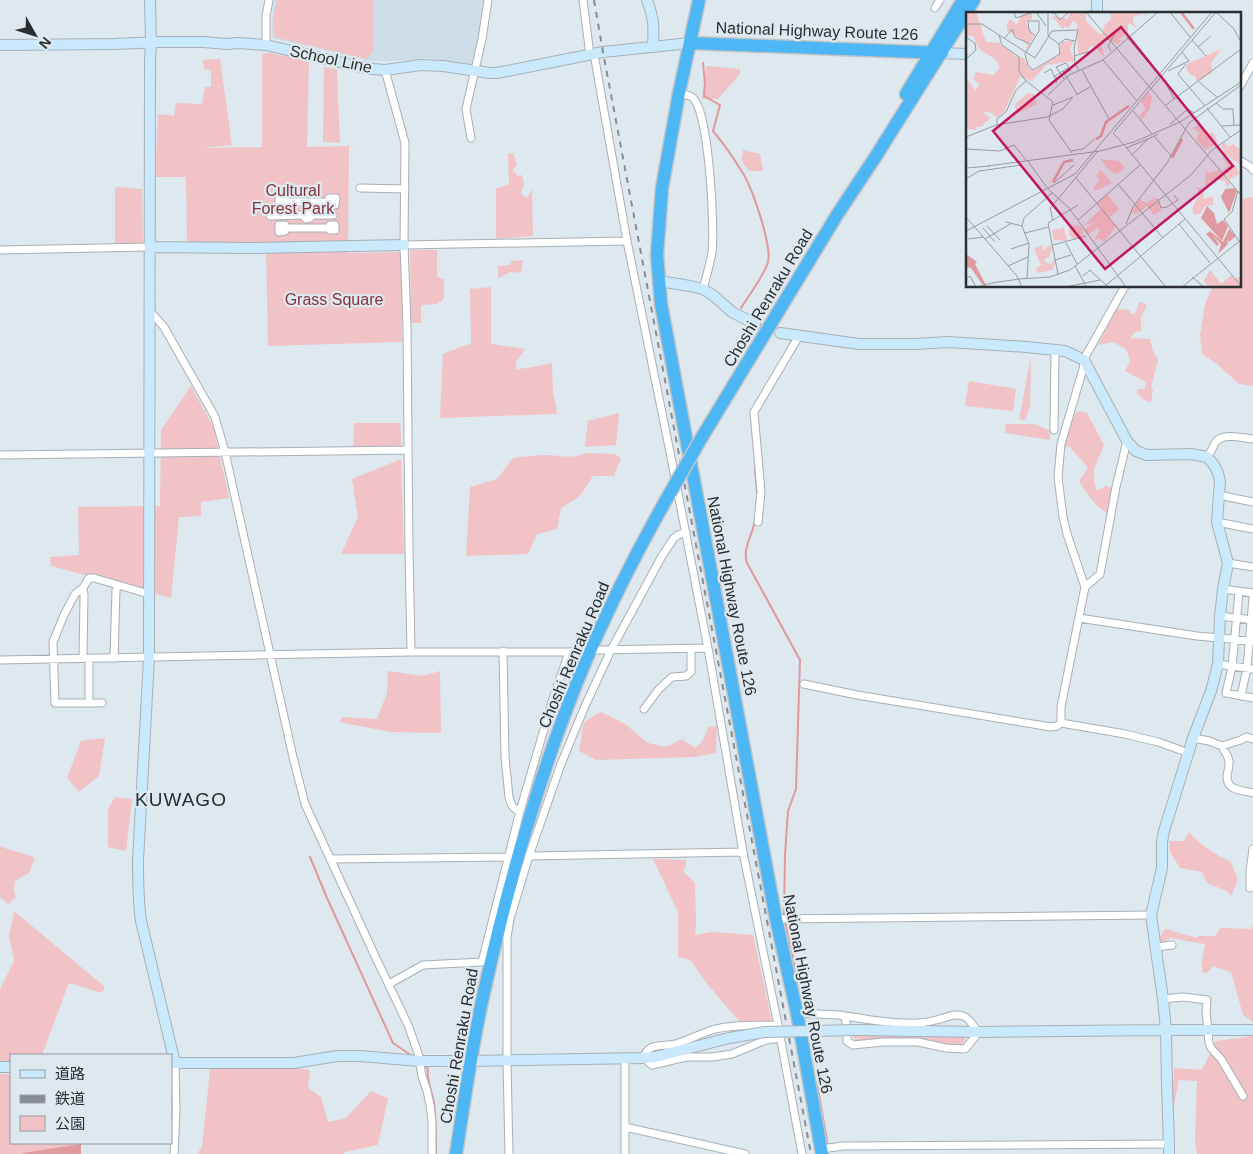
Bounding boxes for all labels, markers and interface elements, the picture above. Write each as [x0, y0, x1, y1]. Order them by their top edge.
north arrow [10, 10, 60, 60]
inset map [966, 12, 1240, 288]
street label: National Highway Route 126 [715, 19, 919, 43]
text: N [36, 34, 55, 52]
street label: School Line [288, 42, 374, 76]
park label: Cultural Forest Park [252, 182, 335, 217]
street label: Choshi Renraku Road [720, 226, 816, 370]
park label: Grass Square [285, 291, 383, 308]
street label: National Highway Route 126 [704, 495, 760, 697]
street label: Choshi Renraku Road [535, 579, 613, 731]
district label: KUWAGO [135, 789, 227, 810]
street label: National Highway Route 126 [780, 893, 836, 1095]
street label: Choshi Renraku Road [437, 967, 481, 1125]
legend [10, 1054, 172, 1144]
text: 道路 [55, 1065, 85, 1082]
text: 鉄道 [55, 1090, 85, 1107]
text: 公園 [55, 1115, 85, 1132]

